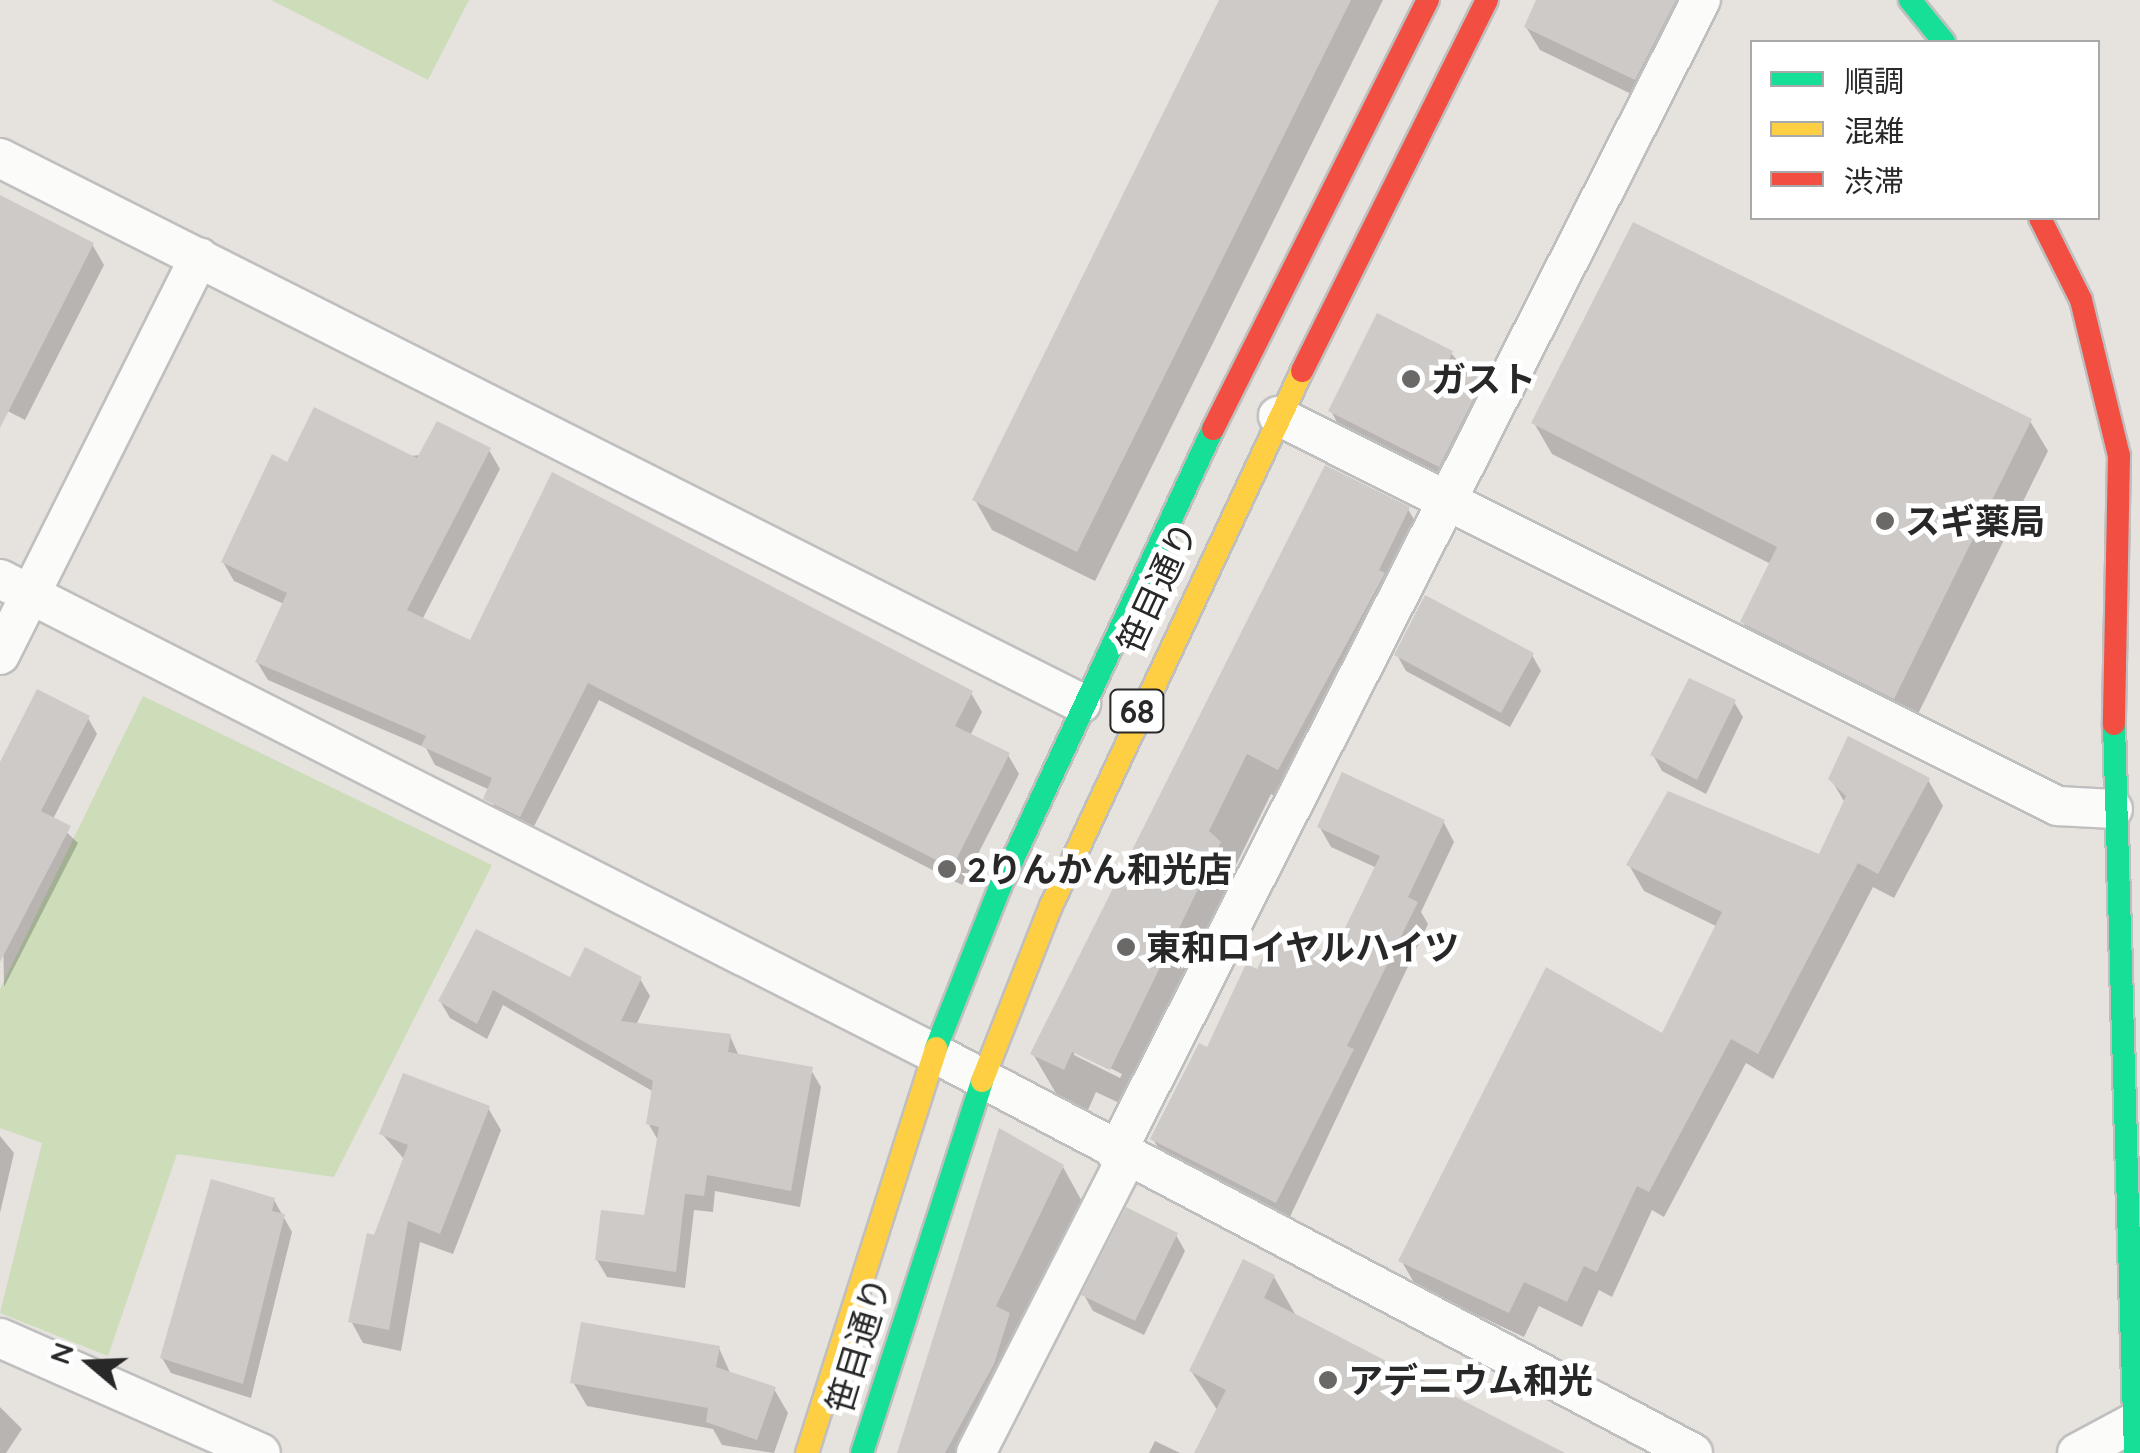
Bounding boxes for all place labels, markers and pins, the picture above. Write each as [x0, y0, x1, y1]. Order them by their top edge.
place label: ガスト [1431, 358, 1536, 400]
marker: ガスト [1400, 368, 1422, 390]
place label: スギ薬局 [1905, 500, 2045, 542]
marker: スギ薬局 [1874, 510, 1896, 532]
place label: 2りんかん和光店 [967, 848, 1232, 890]
marker: 2りんかん和光店 [936, 858, 958, 880]
place label: 東和ロイヤルハイツ [1146, 926, 1461, 968]
marker: 東和ロイヤルハイツ [1115, 936, 1137, 958]
place label: アデニウム和光 [1348, 1359, 1593, 1401]
marker: アデニウム和光 [1317, 1369, 1339, 1391]

